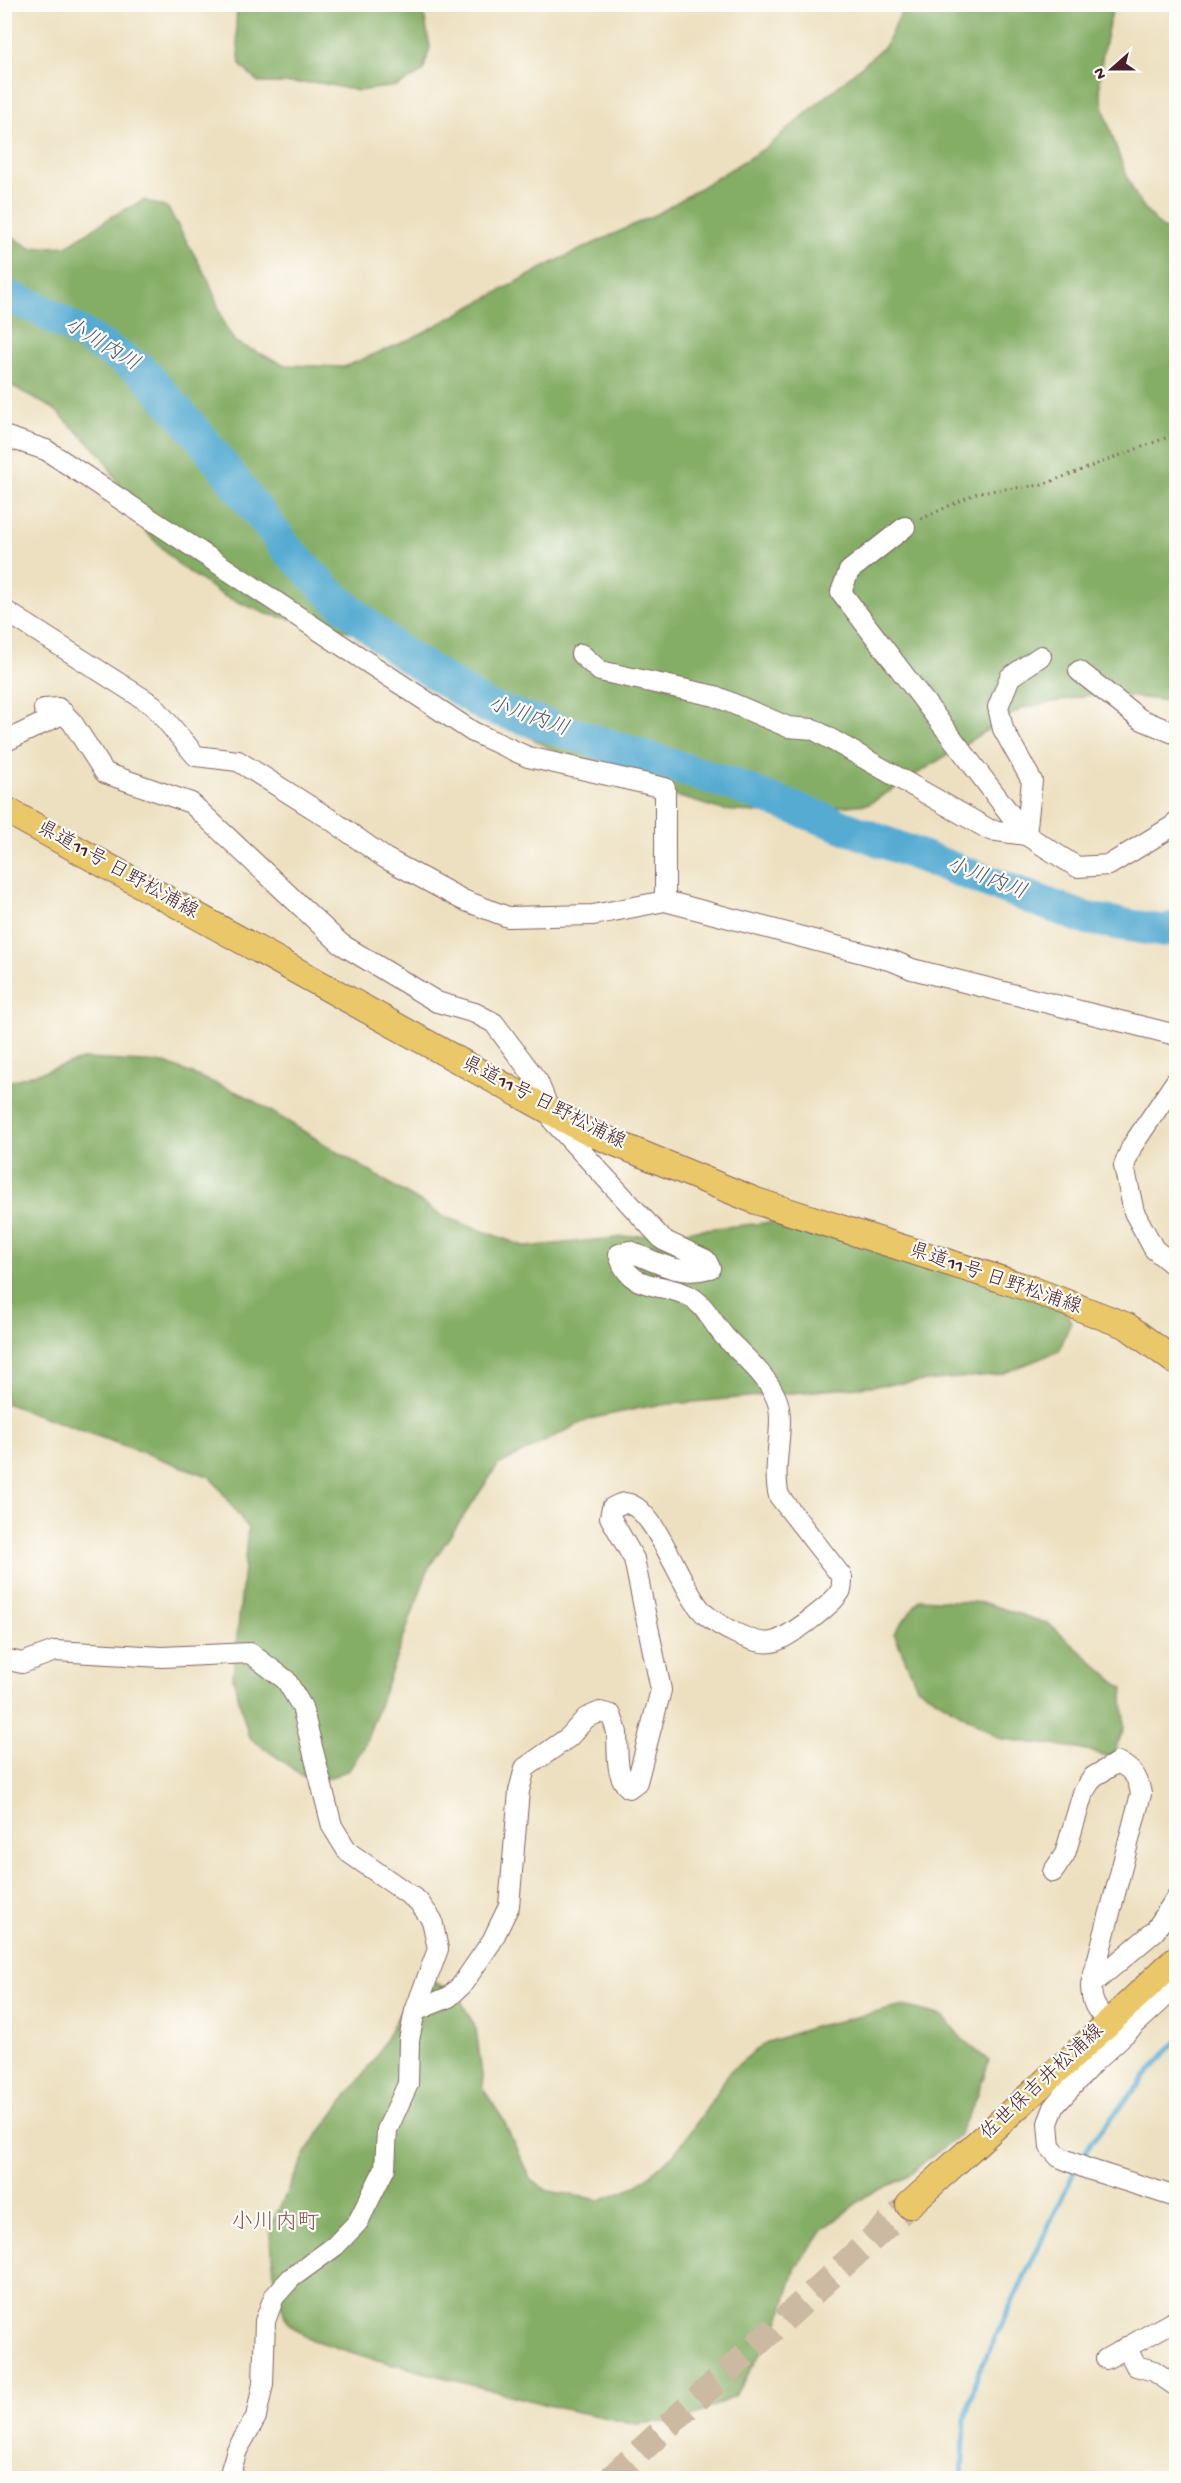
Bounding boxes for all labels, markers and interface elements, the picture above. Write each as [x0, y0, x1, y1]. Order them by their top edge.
north arrow [1082, 39, 1142, 99]
text: N [1090, 64, 1112, 81]
water label: 小川内川 [59, 313, 144, 378]
water label: 小川内川 [484, 692, 572, 743]
street label: 県道11号 日野松浦線 [32, 816, 202, 925]
water label: 小川内川 [942, 852, 1030, 907]
street label: 県道11号 日野松浦線 [457, 1052, 629, 1155]
street label: 県道11号 日野松浦線 [906, 1239, 1085, 1320]
street label: 佐世保吉井松浦線 [975, 2019, 1109, 2146]
district label: 小川内町 [231, 2210, 319, 2237]

